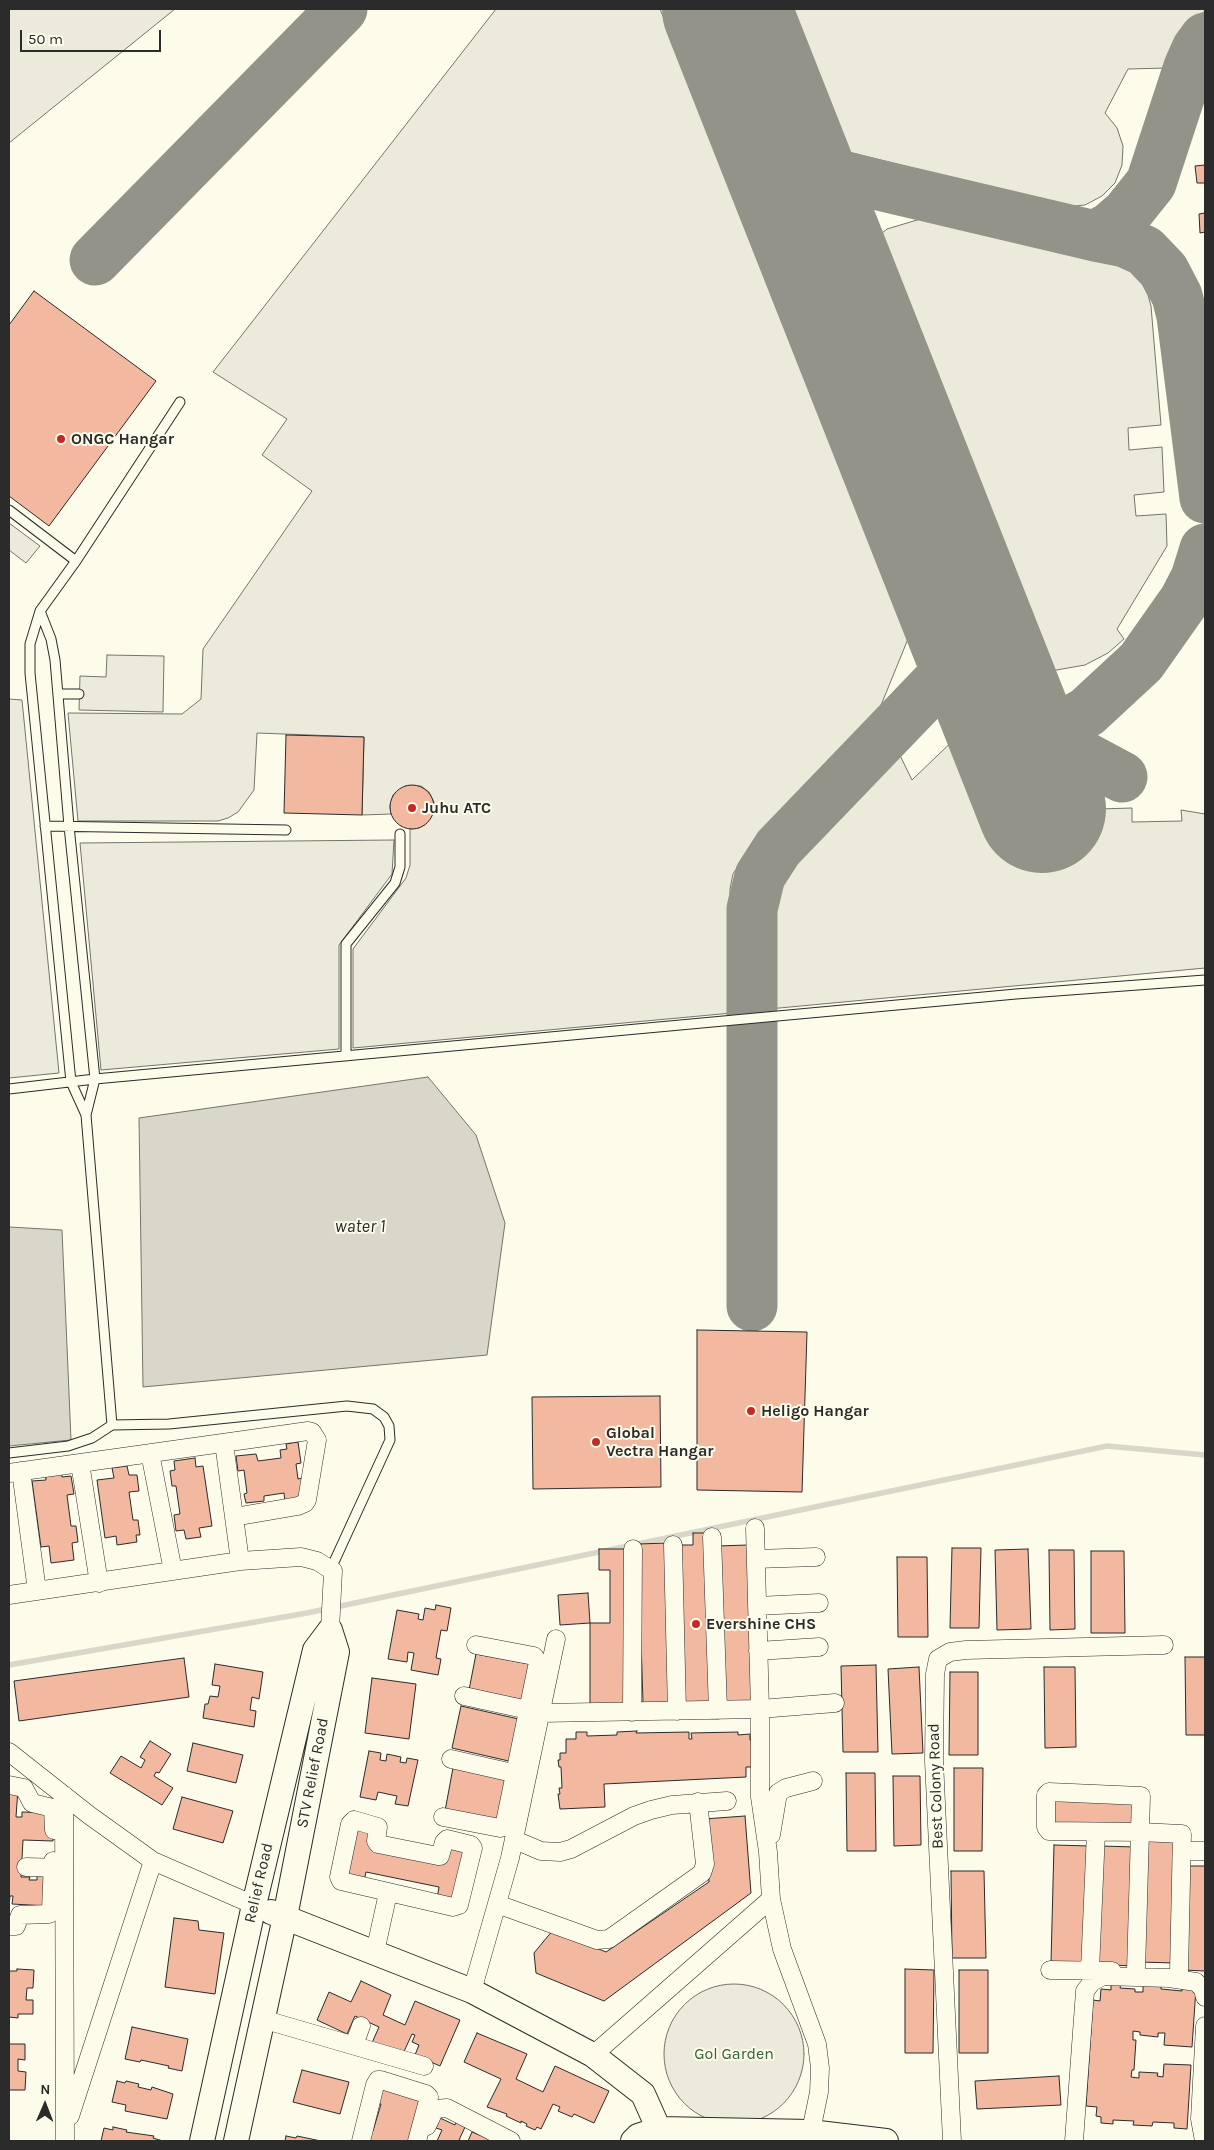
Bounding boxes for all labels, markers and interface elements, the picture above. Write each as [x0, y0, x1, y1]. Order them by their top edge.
scale bar [22, 20, 164, 52]
text: 50 m [28, 30, 63, 48]
place label: ONGC Hangar [71, 429, 174, 449]
marker: ONGC Hangar [55, 433, 67, 445]
place label: Juhu ATC [422, 798, 491, 818]
marker: Juhu ATC [406, 802, 418, 814]
water label: water 1 [335, 1216, 385, 1238]
place label: Heligo Hangar [761, 1401, 869, 1421]
marker: Heligo Hangar [745, 1405, 757, 1417]
place label: Global Vectra Hangar [606, 1423, 714, 1461]
marker: Global Vectra Hangar [590, 1436, 602, 1448]
place label: Evershine CHS [706, 1614, 816, 1634]
marker: Evershine CHS [690, 1618, 702, 1630]
street label: STV Relief Road [293, 1716, 333, 1830]
street label: Best Colony Road [924, 1723, 948, 1849]
street label: Relief Road [240, 1841, 278, 1925]
park label: Gol Garden [694, 2044, 774, 2064]
north arrow [20, 2080, 70, 2130]
text: N [40, 2081, 50, 2098]

